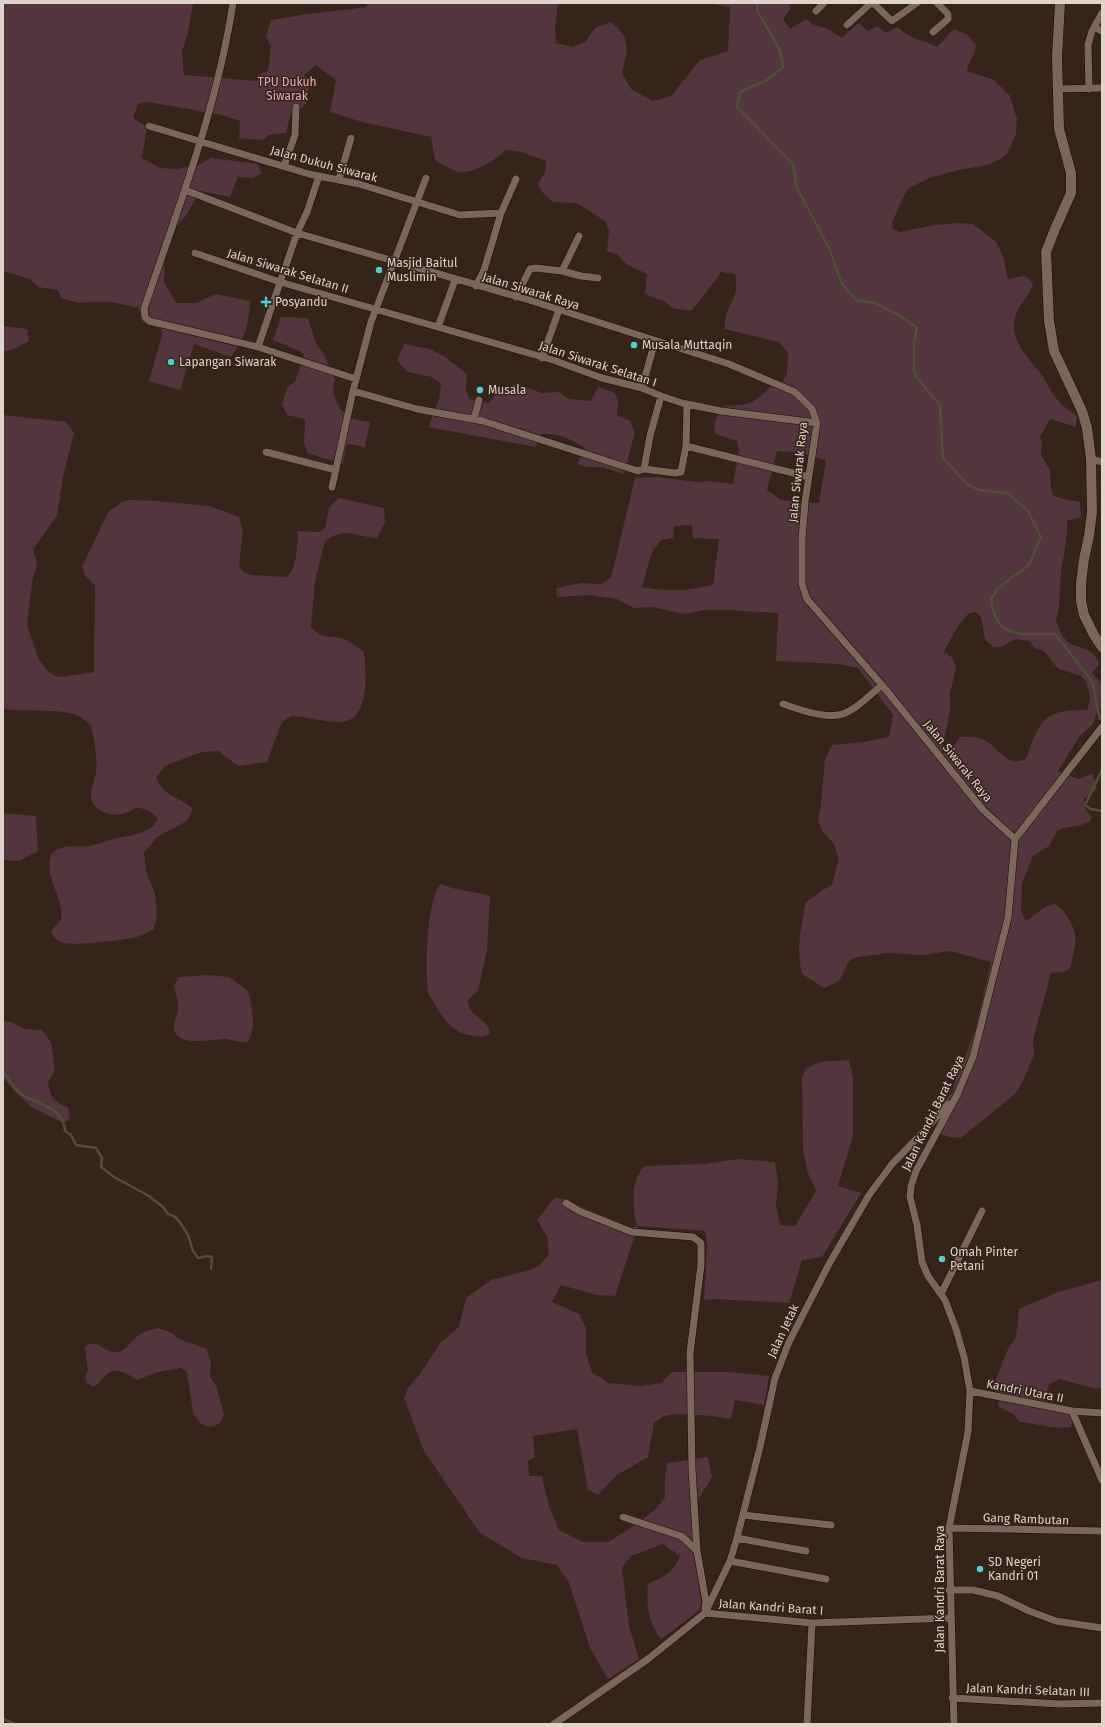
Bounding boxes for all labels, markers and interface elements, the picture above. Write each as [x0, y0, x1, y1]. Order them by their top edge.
park label: TPU Dukuh Siwarak [257, 75, 317, 103]
street label: Jalan Dukuh Siwarak [269, 143, 380, 185]
street label: Jalan Siwarak Selatan II [226, 246, 350, 296]
place label: Masjid Baitul Muslimin [387, 256, 458, 284]
marker: Masjid Baitul Muslimin [374, 265, 384, 275]
street label: Jalan Siwarak Raya [481, 270, 581, 312]
place label: Posyandu [275, 295, 327, 309]
marker: Posyandu [260, 296, 272, 308]
street label: Jalan Siwarak Selatan I [537, 338, 659, 390]
place label: Musala Muttaqin [642, 338, 732, 352]
marker: Musala Muttaqin [629, 340, 639, 350]
place label: Lapangan Siwarak [179, 355, 277, 369]
marker: Lapangan Siwarak [166, 357, 176, 367]
place label: Musala [488, 383, 526, 397]
marker: Musala [475, 385, 485, 395]
street label: Jalan Siwarak Raya [786, 421, 810, 523]
street label: Jalan Siwarak Raya [921, 717, 995, 805]
street label: Jalan Kandri Barat Raya [899, 1053, 967, 1173]
place label: Omah Pinter Petani [950, 1245, 1018, 1273]
marker: Omah Pinter Petani [937, 1254, 947, 1264]
street label: Jalan Jetak [765, 1301, 802, 1360]
street label: Kandri Utara II [985, 1377, 1065, 1405]
street label: Gang Rambutan [983, 1510, 1069, 1528]
street label: Jalan Kandri Barat Raya [933, 1526, 947, 1653]
place label: SD Negeri Kandri 01 [988, 1555, 1041, 1583]
marker: SD Negeri Kandri 01 [975, 1564, 985, 1574]
street label: Jalan Kandri Barat I [718, 1596, 824, 1618]
street label: Jalan Kandri Selatan III [966, 1681, 1090, 1699]

